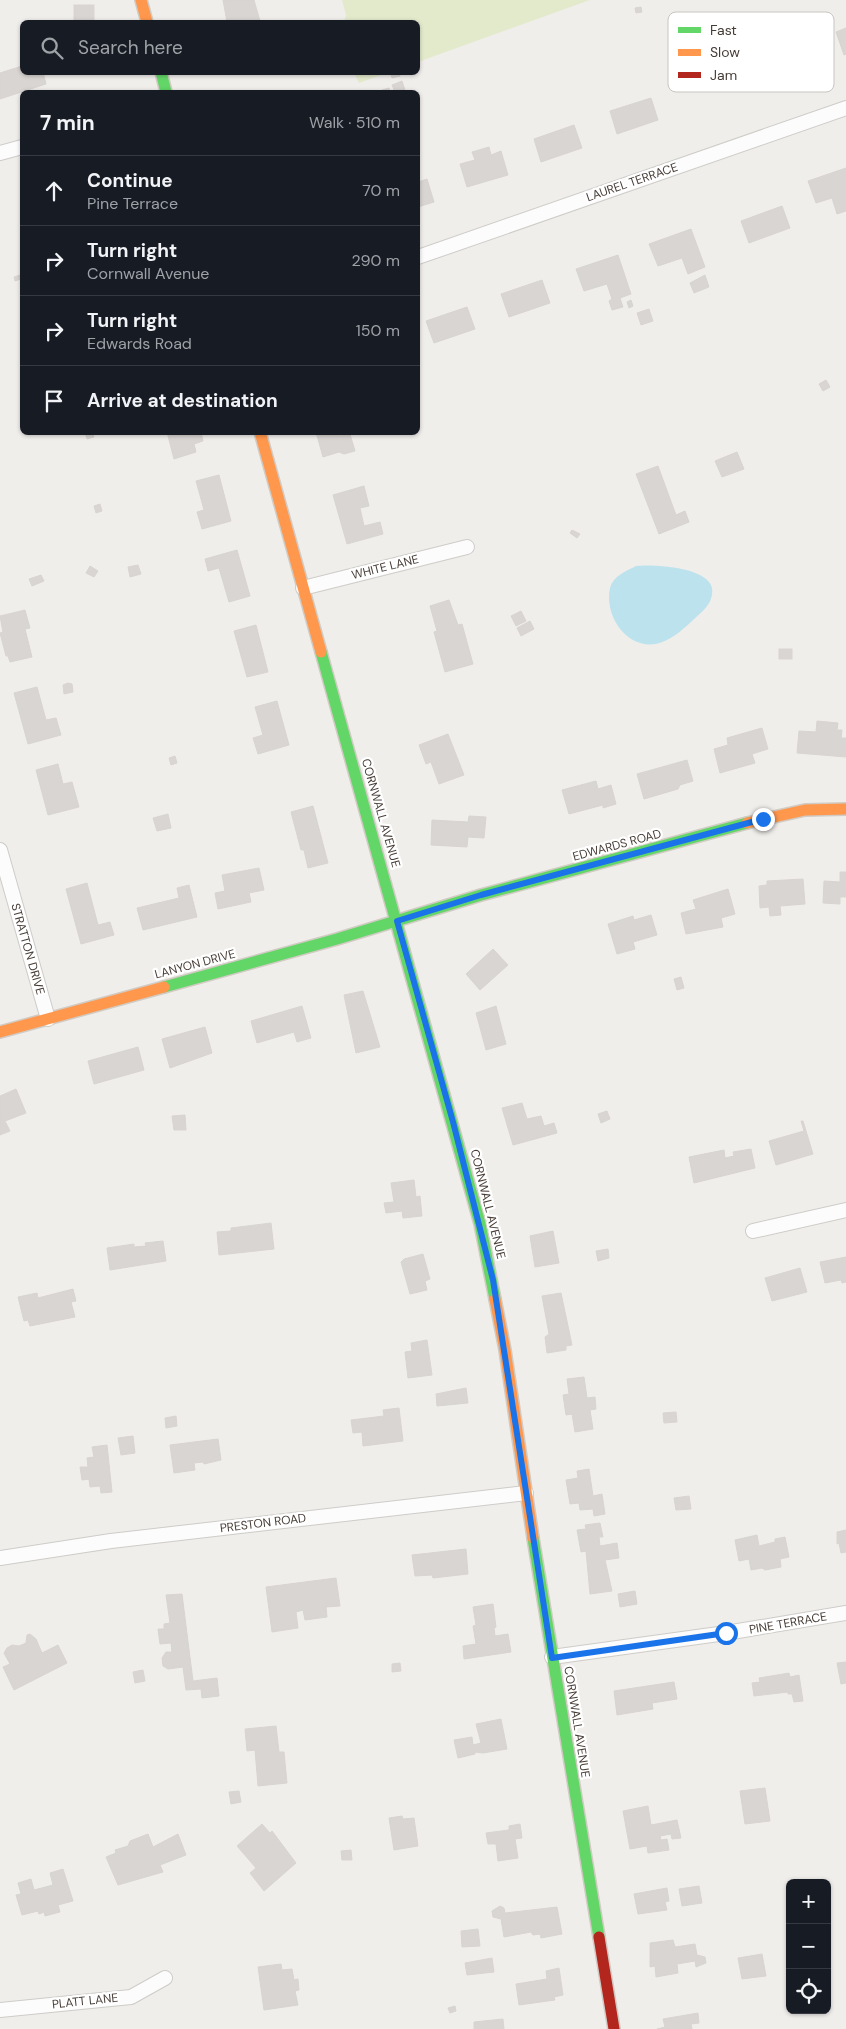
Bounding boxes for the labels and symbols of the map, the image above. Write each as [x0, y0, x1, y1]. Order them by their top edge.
legend [668, 12, 834, 92]
text: Fast [710, 21, 737, 39]
text: Slow [710, 43, 740, 61]
text: Jam [710, 66, 737, 84]
street label: LAUREL TERRACE [584, 159, 680, 205]
street label: WHITE LANE [350, 551, 420, 583]
street label: CORNWALL AVENUE [358, 757, 404, 869]
route end [752, 808, 775, 831]
street label: EDWARDS ROAD [571, 825, 663, 865]
street label: STRATTON DRIVE [7, 901, 49, 997]
street label: LANYON DRIVE [153, 946, 237, 982]
street label: CORNWALL AVENUE [467, 1148, 509, 1261]
street label: PRESTON ROAD [219, 1510, 307, 1536]
street label: PINE TERRACE [748, 1608, 828, 1638]
route start [715, 1622, 738, 1645]
street label: CORNWALL AVENUE [560, 1665, 594, 1779]
street label: PLATT LANE [51, 1990, 119, 2012]

